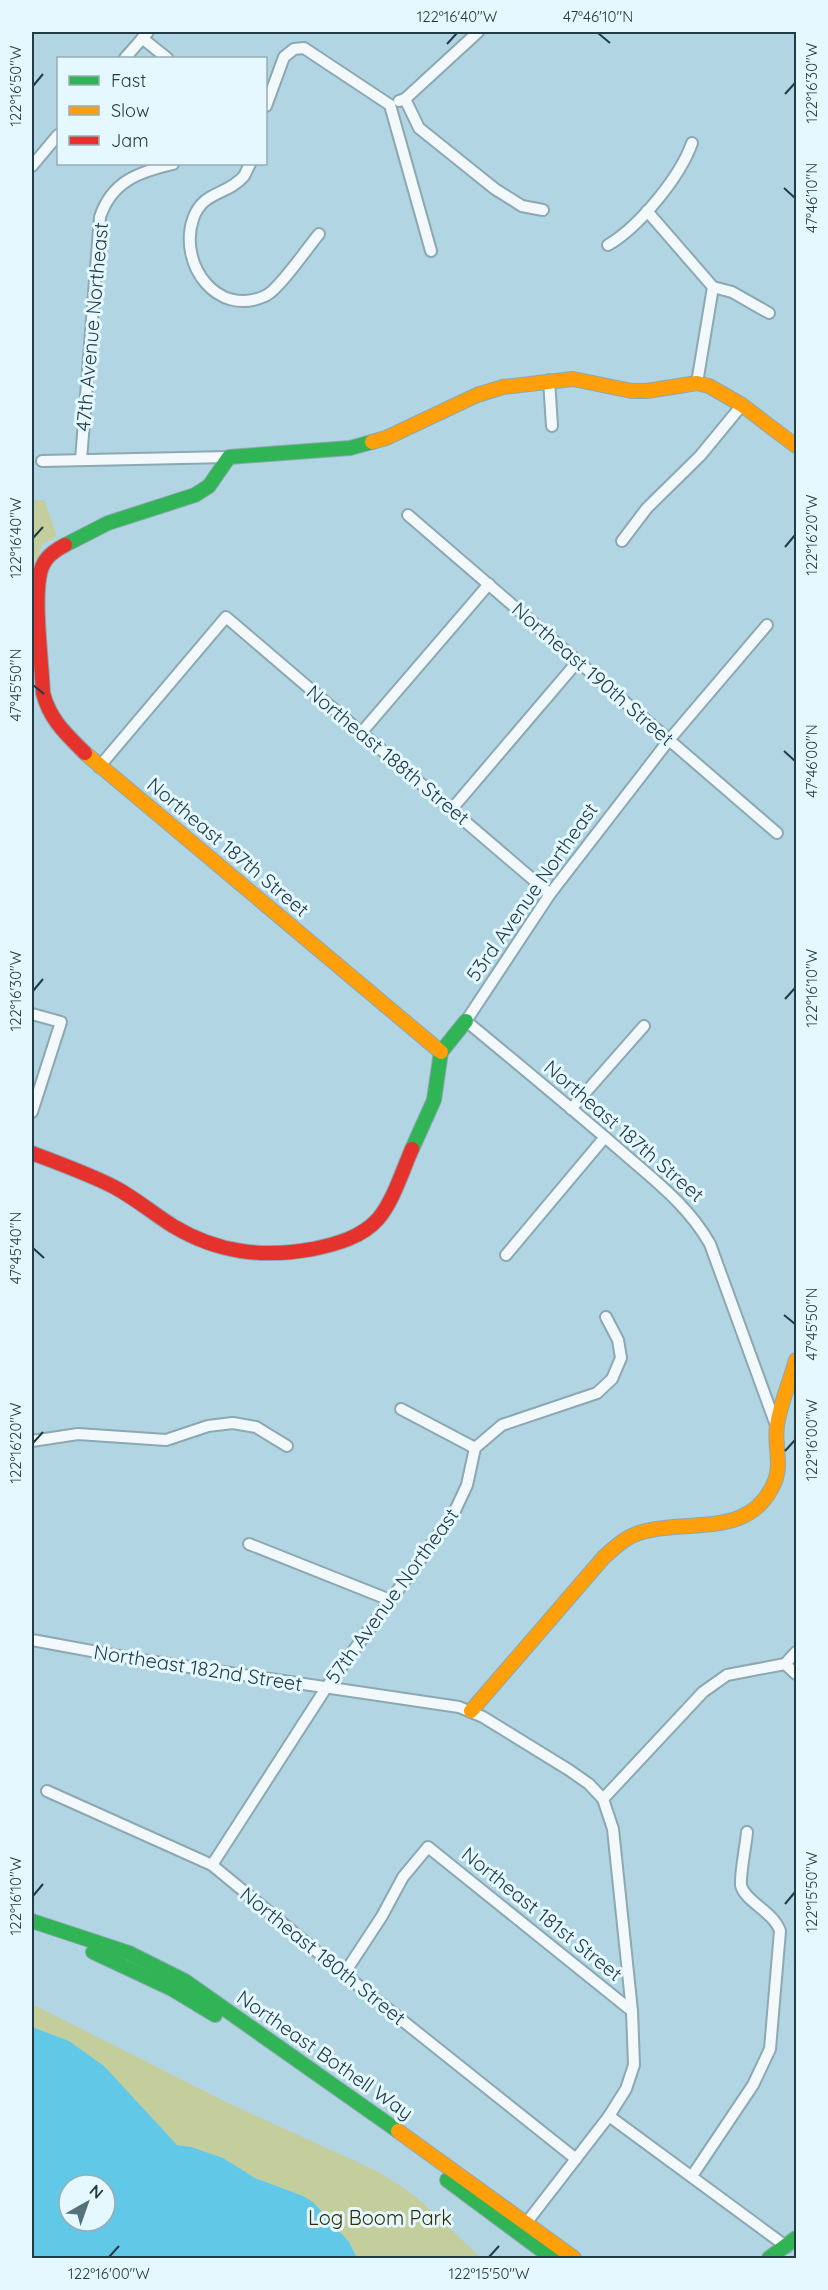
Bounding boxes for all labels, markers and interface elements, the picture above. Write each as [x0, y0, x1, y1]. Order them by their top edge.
text: 122°16'40"W [417, 7, 498, 26]
text: 47°46'10"N [563, 7, 633, 26]
text: 122°16'30"W [802, 42, 821, 123]
text: 122°16'50"W [6, 45, 25, 127]
legend [57, 57, 267, 165]
text: Fast [111, 69, 146, 92]
text: Slow [111, 99, 149, 122]
text: Jam [111, 129, 149, 152]
text: 47°46'10"N [802, 163, 821, 233]
street label: 47th Avenue Northeast [70, 221, 113, 433]
text: 122°16'20"W [802, 494, 821, 576]
text: 122°16'40"W [6, 497, 25, 578]
street label: Northeast 190th Street [507, 597, 680, 751]
text: 47°45'50"N [6, 649, 25, 721]
street label: Northeast 188th Street [302, 679, 475, 830]
text: 47°46'00"N [802, 724, 821, 798]
street label: Northeast 187th Street [142, 772, 315, 922]
street label: 53rd Avenue Northeast [460, 797, 603, 986]
text: 122°16'10"W [802, 948, 821, 1027]
text: 122°16'30"W [6, 950, 25, 1031]
street label: Northeast 187th Street [539, 1054, 710, 1207]
text: 47°45'40"N [6, 1212, 25, 1284]
text: 47°45'50"N [802, 1288, 821, 1360]
text: 122°16'00"W [802, 1399, 821, 1481]
text: 122°16'20"W [6, 1402, 25, 1484]
street label: 57th Avenue Northeast [320, 1503, 464, 1688]
street label: Northeast 182nd Street [92, 1639, 304, 1696]
street label: Northeast 181st Street [457, 1841, 628, 1986]
text: 122°15'50"W [802, 1851, 821, 1933]
text: 122°16'10"W [6, 1856, 25, 1935]
street label: Northeast 180th Street [235, 1881, 411, 2030]
street label: Northeast Bothell Way [232, 1984, 418, 2125]
north arrow [57, 2173, 117, 2233]
text: N [86, 2180, 108, 2203]
park label: Log Boom Park [308, 2205, 452, 2230]
text: 122°16'00"W [68, 2264, 150, 2283]
text: 122°15'50"W [448, 2264, 530, 2283]

